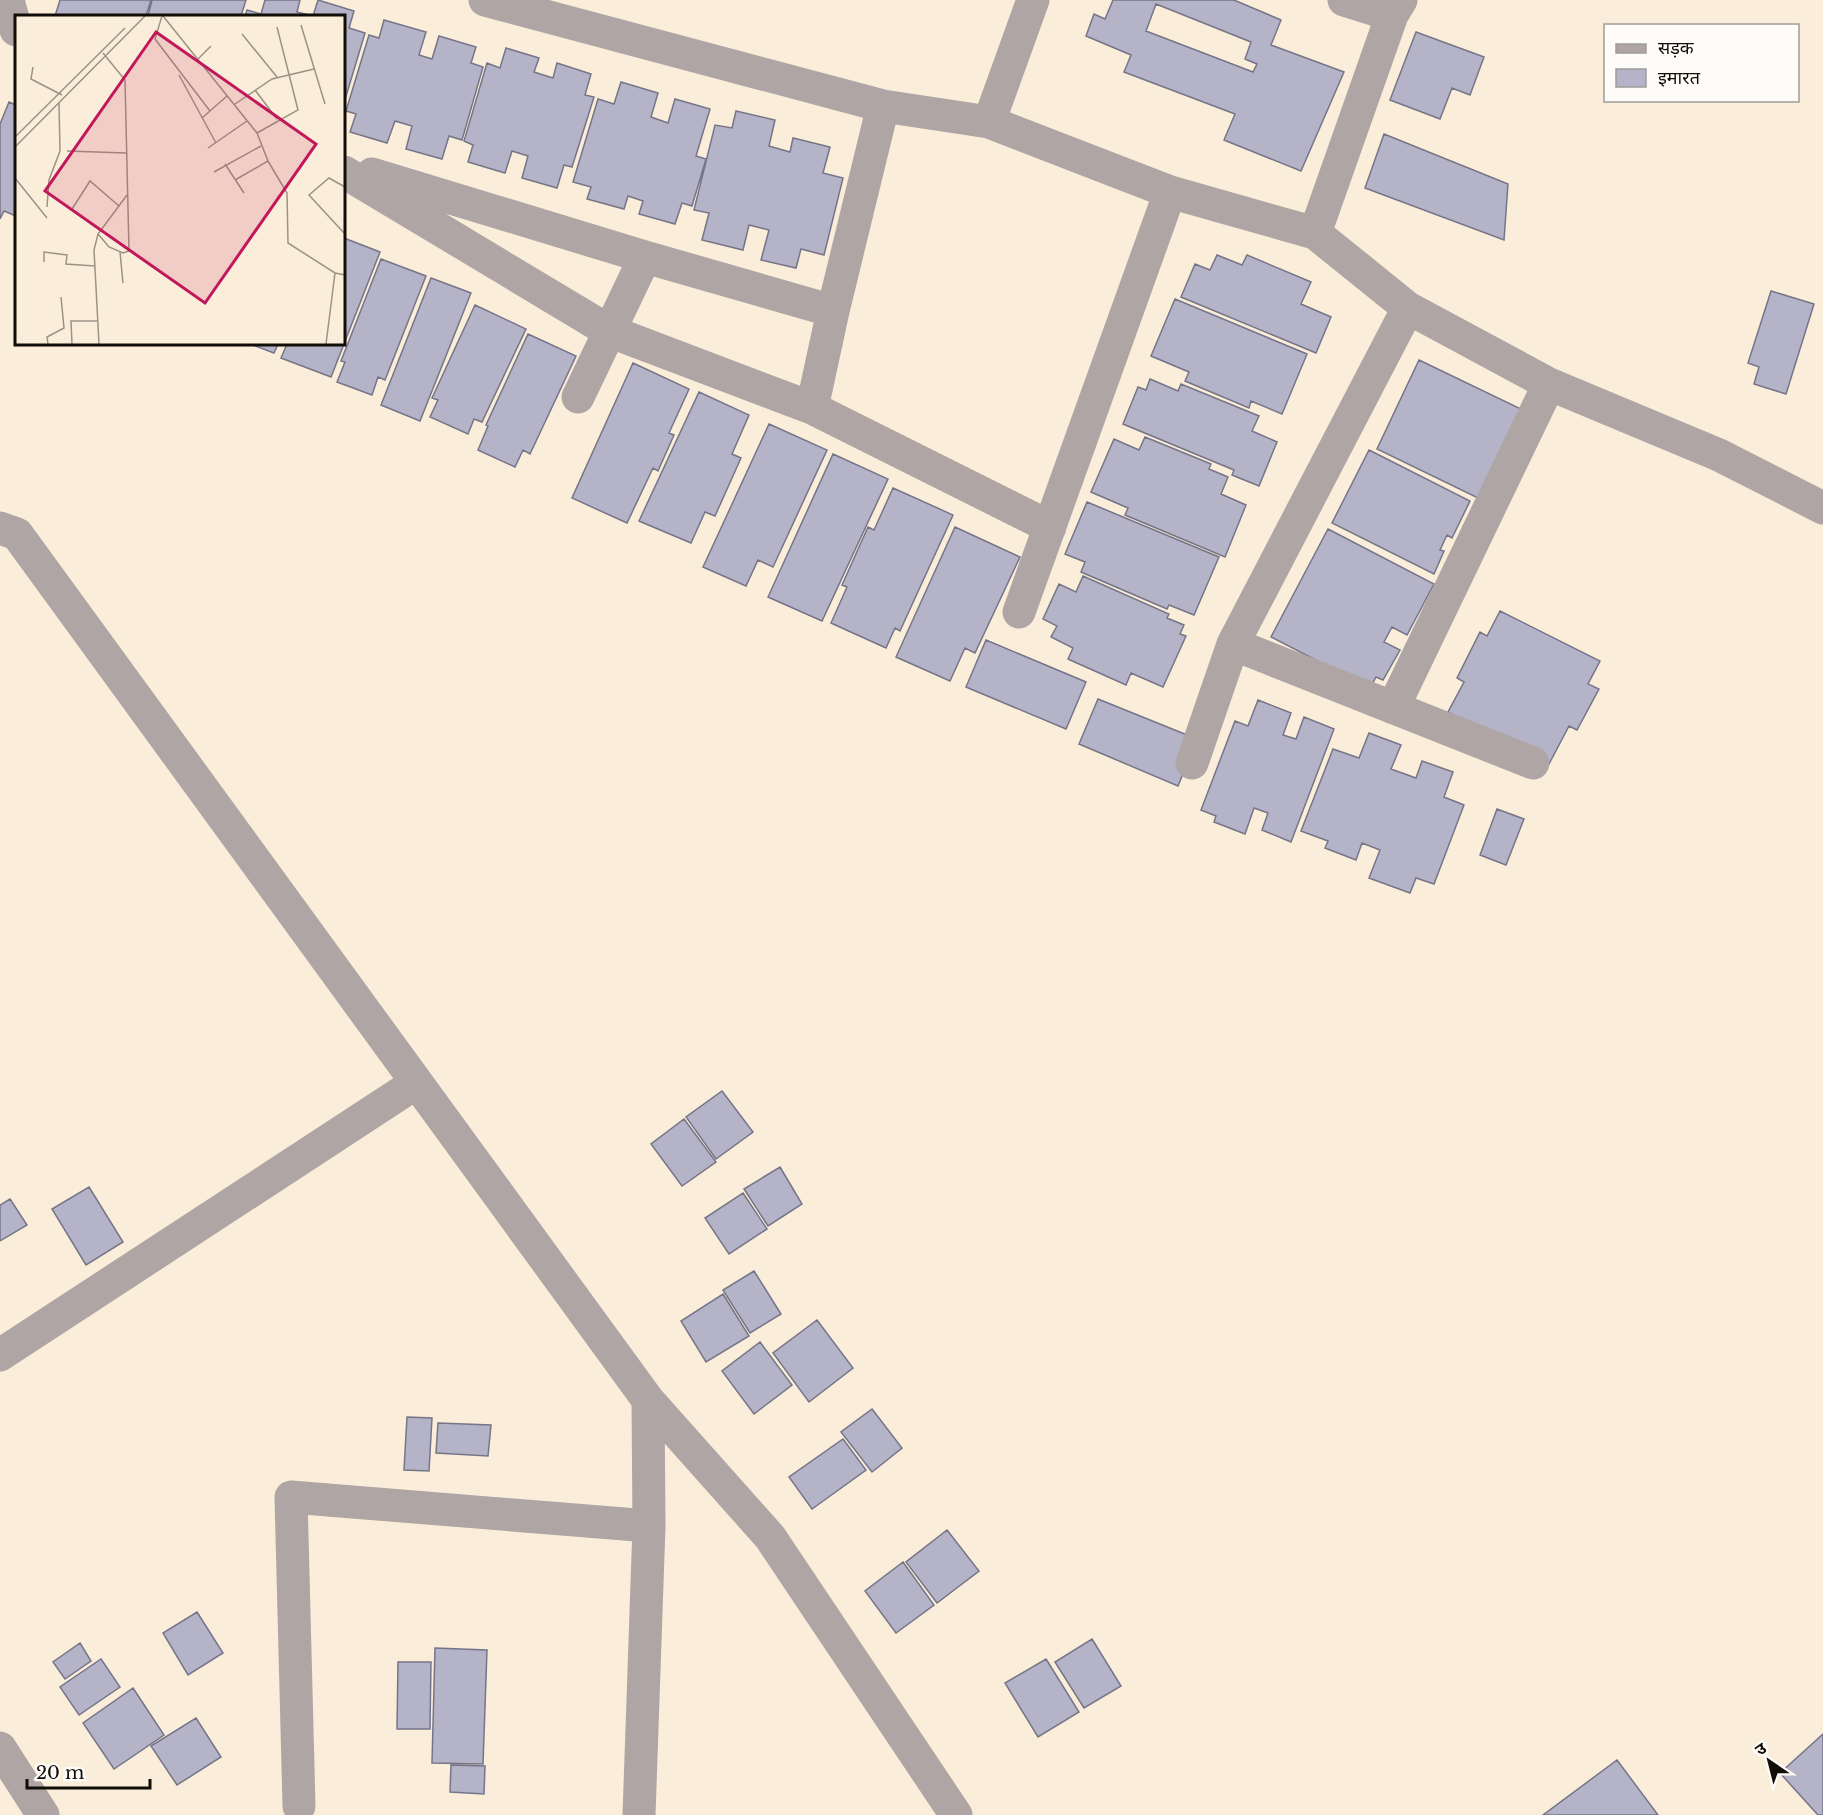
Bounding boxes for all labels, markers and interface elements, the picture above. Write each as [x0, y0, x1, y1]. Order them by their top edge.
inset map [15, 15, 345, 345]
legend [1604, 24, 1799, 102]
text: सड़क [1658, 37, 1695, 59]
text: इमारत [1658, 67, 1701, 89]
north arrow [1739, 1731, 1799, 1791]
text: उ [1751, 1737, 1770, 1760]
scale bar [27, 1752, 150, 1790]
text: 20 m [36, 1762, 84, 1784]

